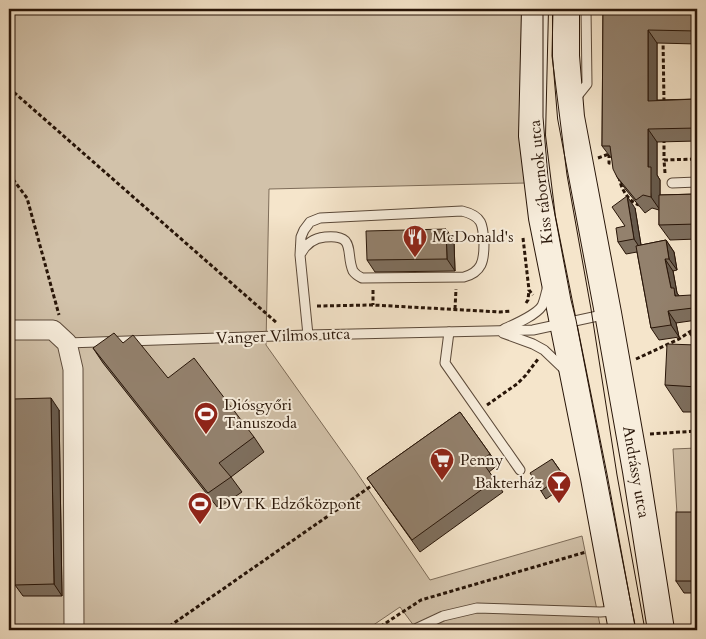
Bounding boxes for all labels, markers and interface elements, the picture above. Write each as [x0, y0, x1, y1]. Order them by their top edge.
street label: Kiss tábornok utca [524, 119, 558, 245]
restaurant icon: McDonald's [402, 224, 428, 258]
place label: McDonald's [432, 226, 514, 248]
street label: Vanger Vilmos utca [215, 323, 351, 349]
place label: Diósgyőri Tanuszoda [224, 394, 297, 434]
sports icon: Diósgyőri Tanuszoda [193, 401, 219, 435]
street label: Andrássy utca [617, 424, 655, 520]
supermarket icon: Penny [429, 447, 455, 481]
place label: Penny [460, 449, 504, 471]
bar icon: Bakterház [546, 470, 572, 504]
place label: Bakterház [475, 472, 542, 494]
sports icon: DVTK Edzőközpont [187, 491, 213, 525]
place label: DVTK Edzőközpont [218, 493, 361, 515]

